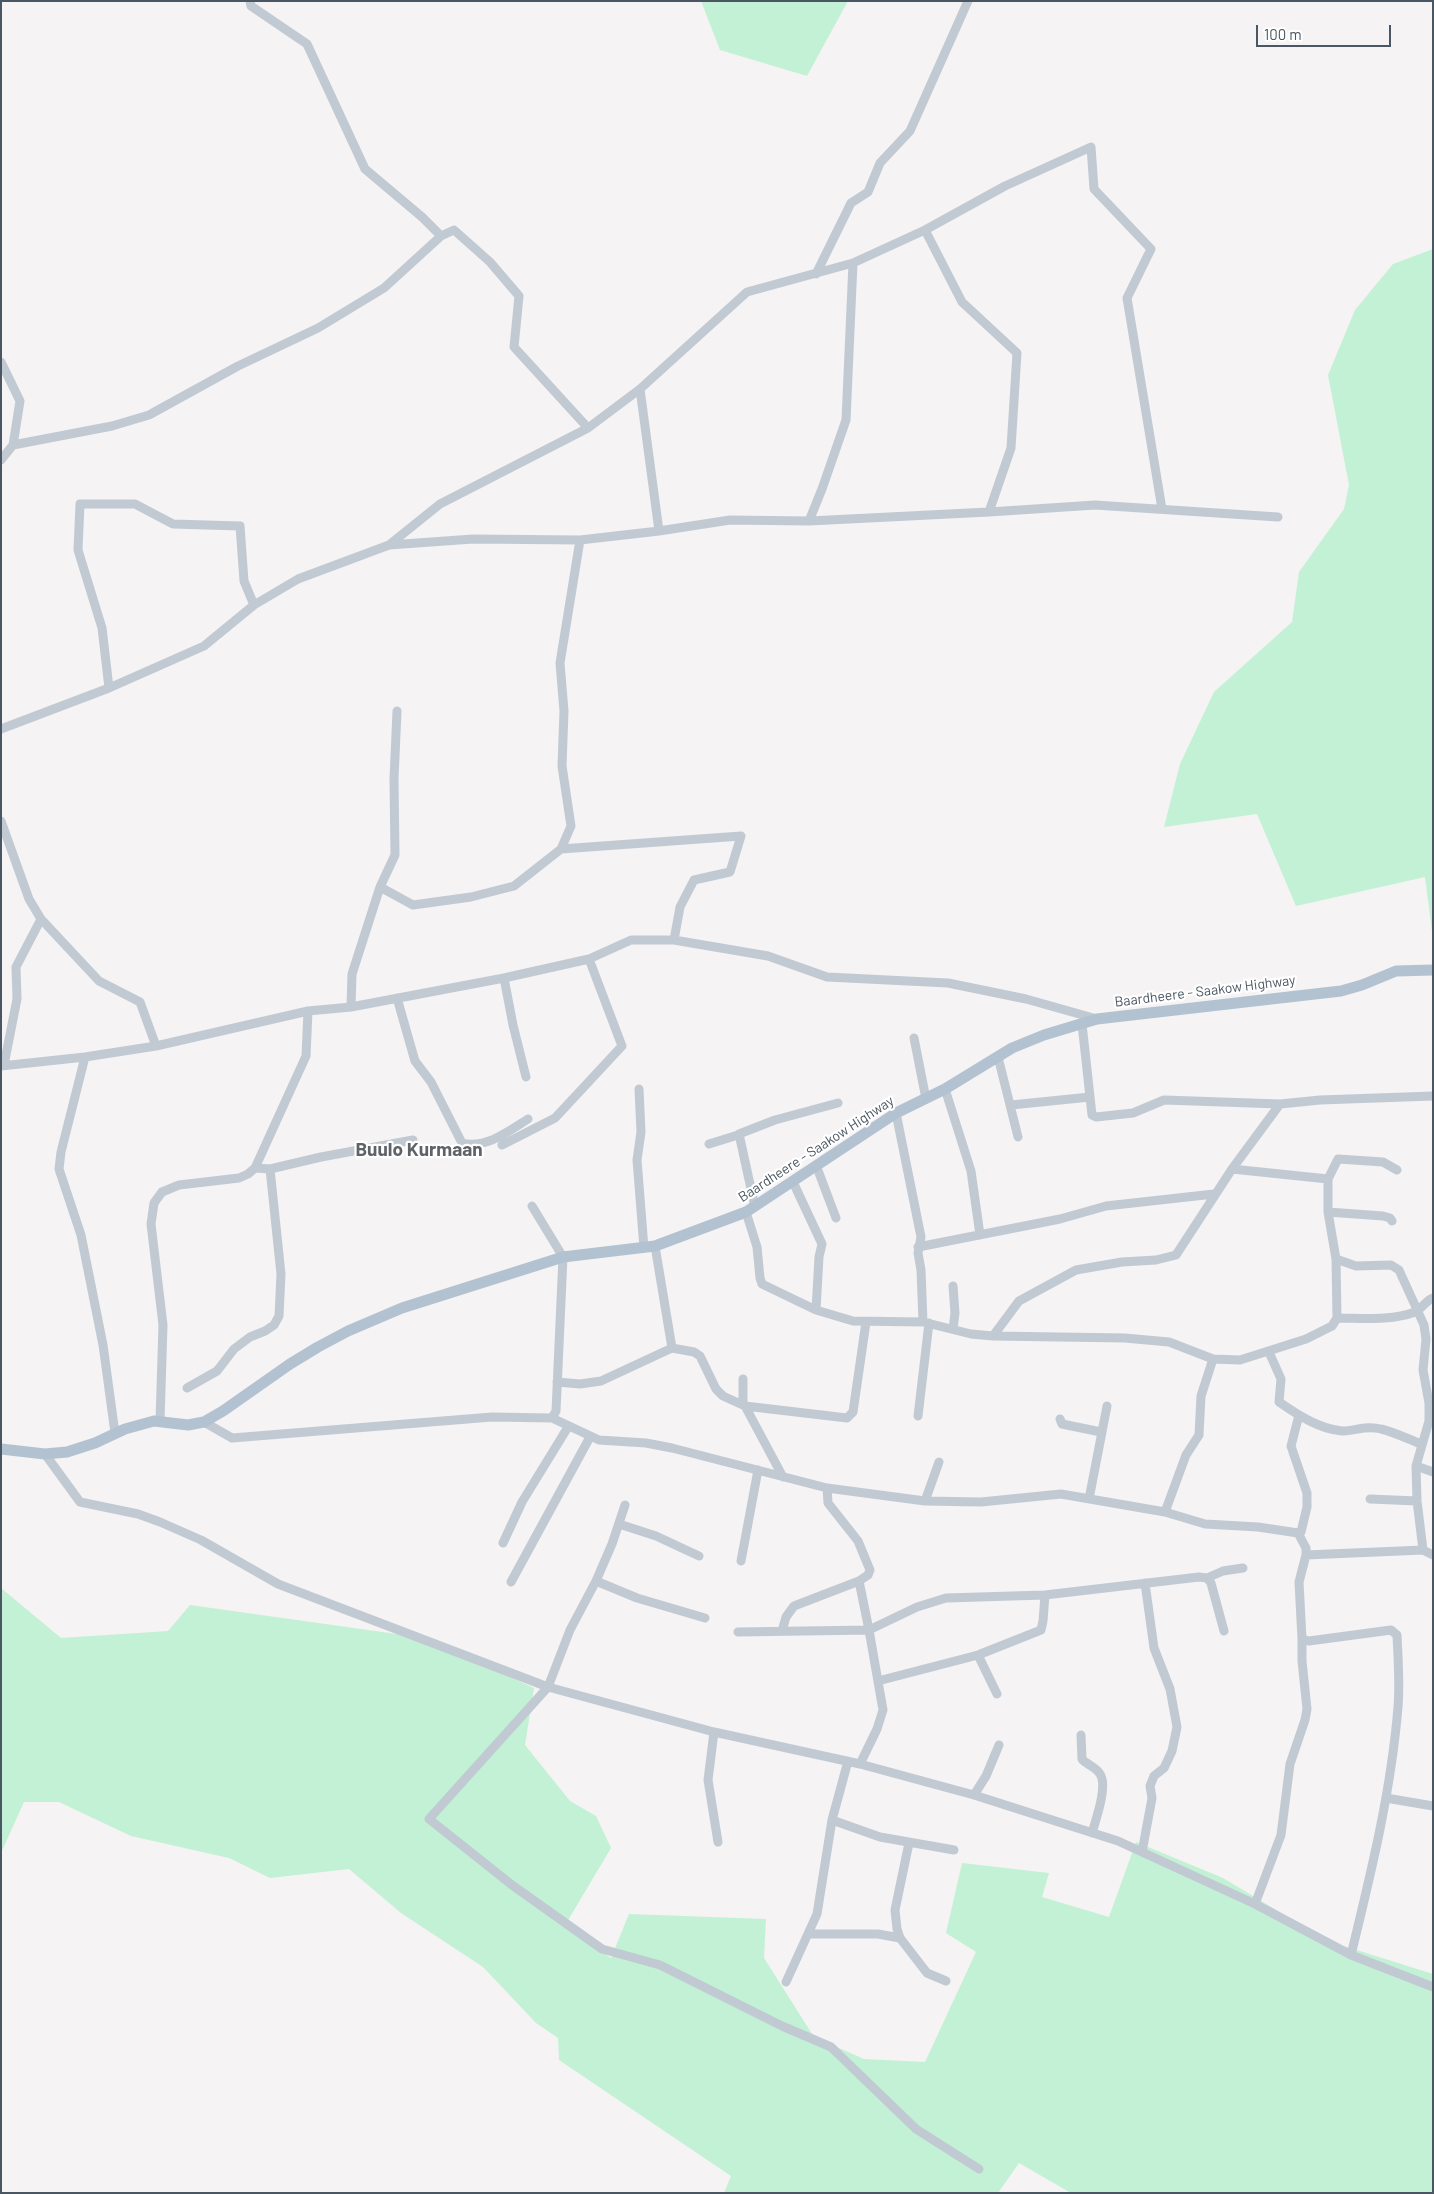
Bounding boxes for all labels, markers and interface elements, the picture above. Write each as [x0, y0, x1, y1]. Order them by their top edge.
scale bar [1259, 15, 1394, 47]
text: 100 m [1264, 25, 1302, 43]
street label: Baardheere - Saakow Highway [1114, 972, 1296, 1010]
street label: Baardheere - Saakow Highway [735, 1092, 897, 1206]
district label: Buulo Kurmaan [355, 1139, 483, 1161]

